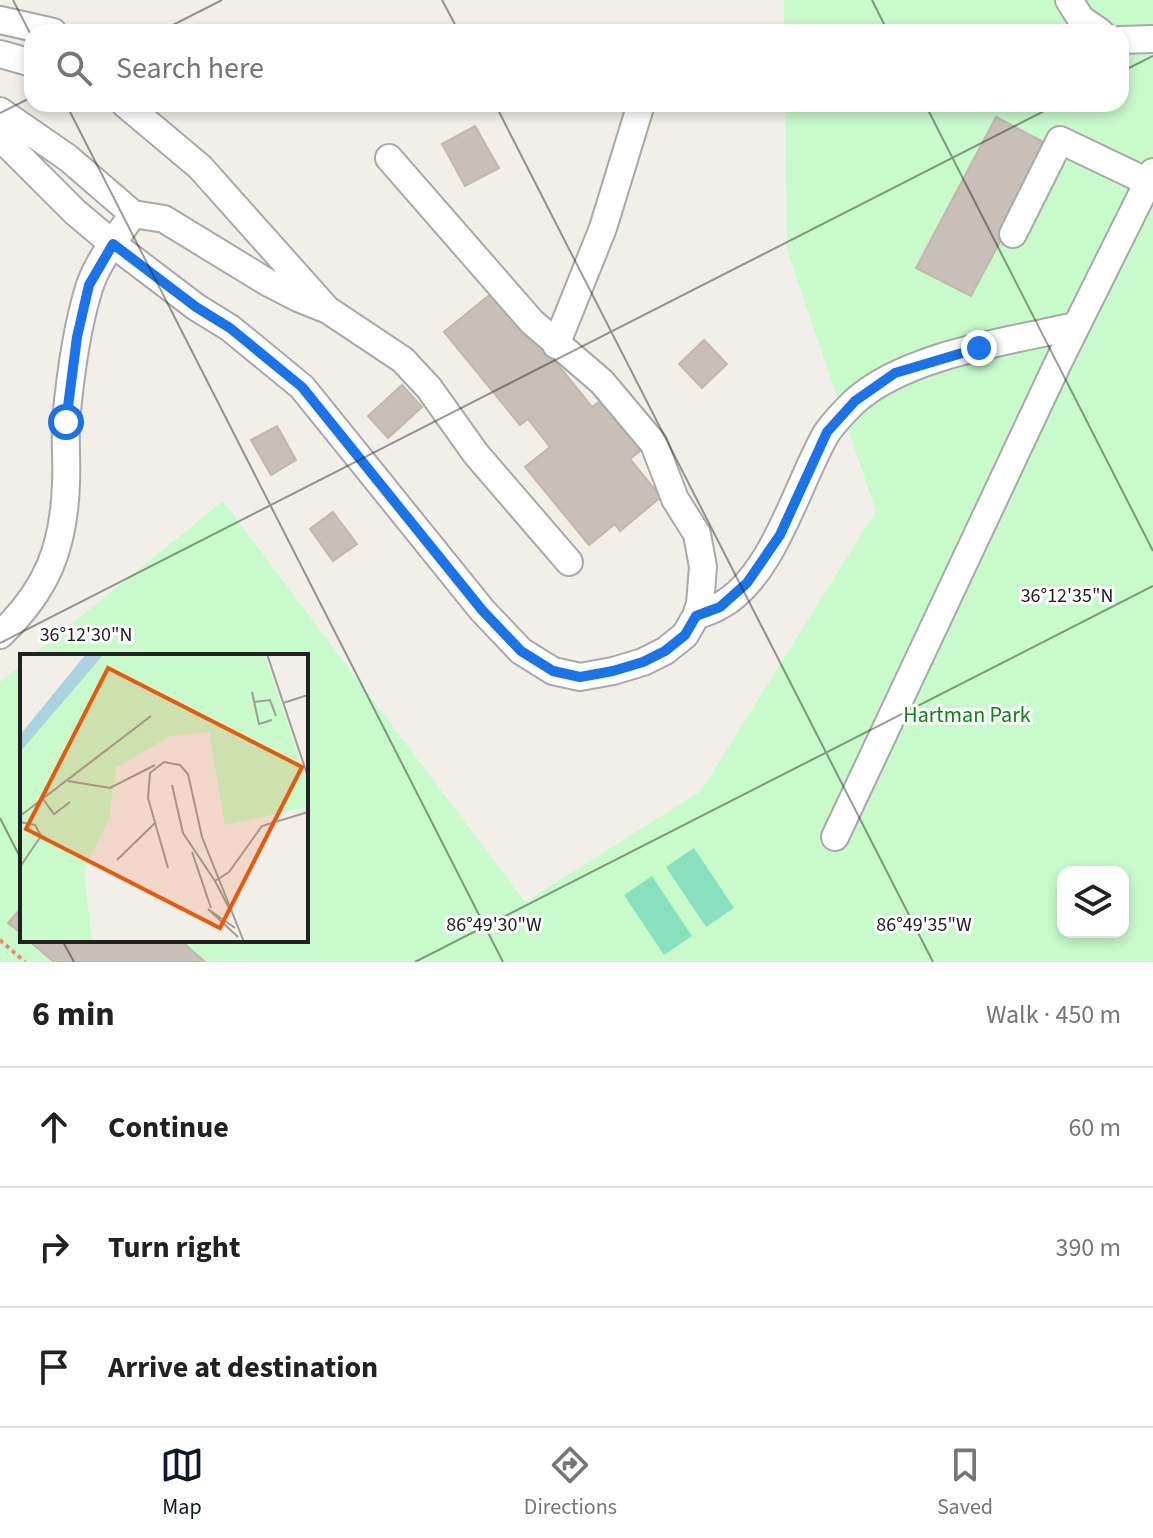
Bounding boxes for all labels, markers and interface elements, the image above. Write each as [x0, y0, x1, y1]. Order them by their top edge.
search box [24, 24, 1129, 112]
icon: search [52, 46, 96, 90]
text: Search here [116, 47, 264, 90]
route end [961, 330, 997, 366]
route start [48, 404, 84, 440]
text: 36°12'35"N [1021, 582, 1113, 610]
text: 36°12'30"N [40, 621, 132, 649]
inset map [20, 654, 308, 942]
park label: Hartman Park [903, 699, 1031, 731]
map controls [1057, 866, 1129, 938]
button: layers [1057, 866, 1129, 938]
text: 86°49'30"W [446, 911, 542, 939]
text: 86°49'35"W [876, 911, 972, 939]
text: 6 min [32, 990, 115, 1039]
text: Walk · 450 m [986, 996, 1121, 1033]
icon: ahead [32, 1105, 76, 1149]
text: Continue [108, 1106, 229, 1149]
text: 60 m [1068, 1109, 1121, 1146]
icon: right [32, 1225, 76, 1269]
text: Turn right [108, 1226, 240, 1269]
text: 390 m [1055, 1229, 1121, 1266]
icon: arrive [32, 1345, 76, 1389]
text: Arrive at destination [108, 1346, 378, 1389]
tab: Map [160, 1443, 204, 1523]
tab: Directions [524, 1443, 617, 1523]
tab: Saved [937, 1443, 993, 1523]

